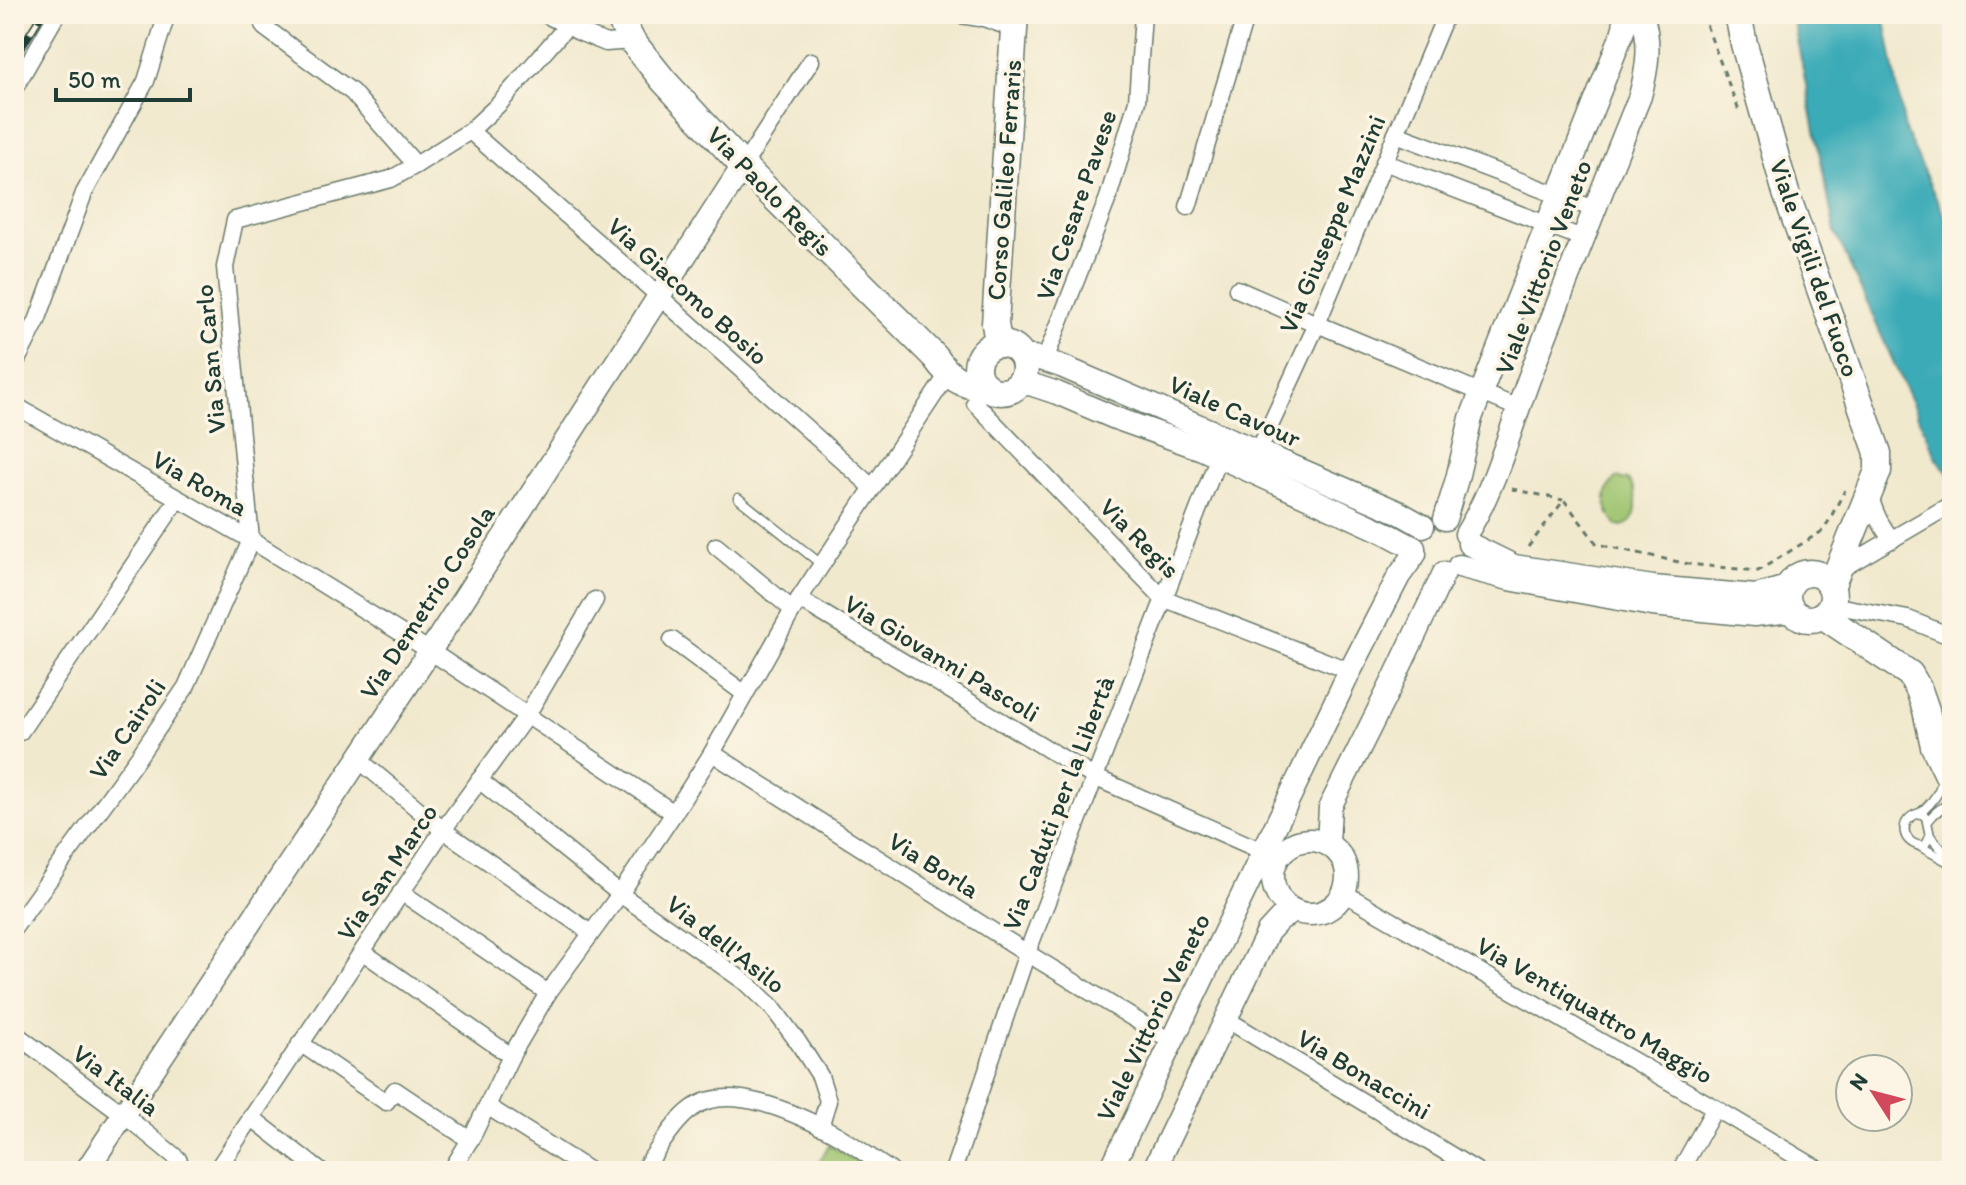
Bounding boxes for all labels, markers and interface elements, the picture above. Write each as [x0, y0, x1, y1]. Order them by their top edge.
scale bar [56, 52, 190, 102]
street label: Corso Galileo Ferraris [980, 58, 1028, 302]
text: 50 m [68, 65, 121, 94]
street label: Via Cesare Pavese [1028, 105, 1124, 305]
street label: Via Giuseppe Mazzini [1271, 110, 1393, 338]
street label: Via Paolo Regis [700, 119, 840, 263]
street label: Viale Vittorio Veneto [1487, 155, 1599, 379]
street label: Viale Vigili del Fuoco [1763, 155, 1867, 381]
street label: Via Giacomo Bosio [601, 210, 775, 372]
street label: Via San Carlo [188, 283, 232, 435]
street label: Viale Cavour [1164, 368, 1306, 455]
street label: Via Roma [146, 443, 254, 523]
street label: Via Regis [1093, 491, 1187, 585]
street label: Via Demetrio Cosola [352, 498, 502, 705]
street label: Via Giovanni Pascoli [838, 587, 1046, 729]
street label: Via Caduti per la Libertà [995, 671, 1122, 935]
street label: Via Cairoli [82, 672, 172, 786]
street label: Via San Marco [329, 797, 445, 947]
street label: Via Borla [882, 825, 986, 906]
street label: Via dell'Asilo [660, 888, 792, 1000]
street label: Viale Vittorio Veneto [1089, 908, 1217, 1126]
street label: Via Ventiquattro Maggio [1471, 929, 1719, 1091]
street label: Via Bonaccini [1291, 1022, 1437, 1126]
street label: Via Italia [66, 1037, 166, 1123]
north arrow [1834, 1053, 1914, 1133]
text: N [1843, 1068, 1874, 1095]

